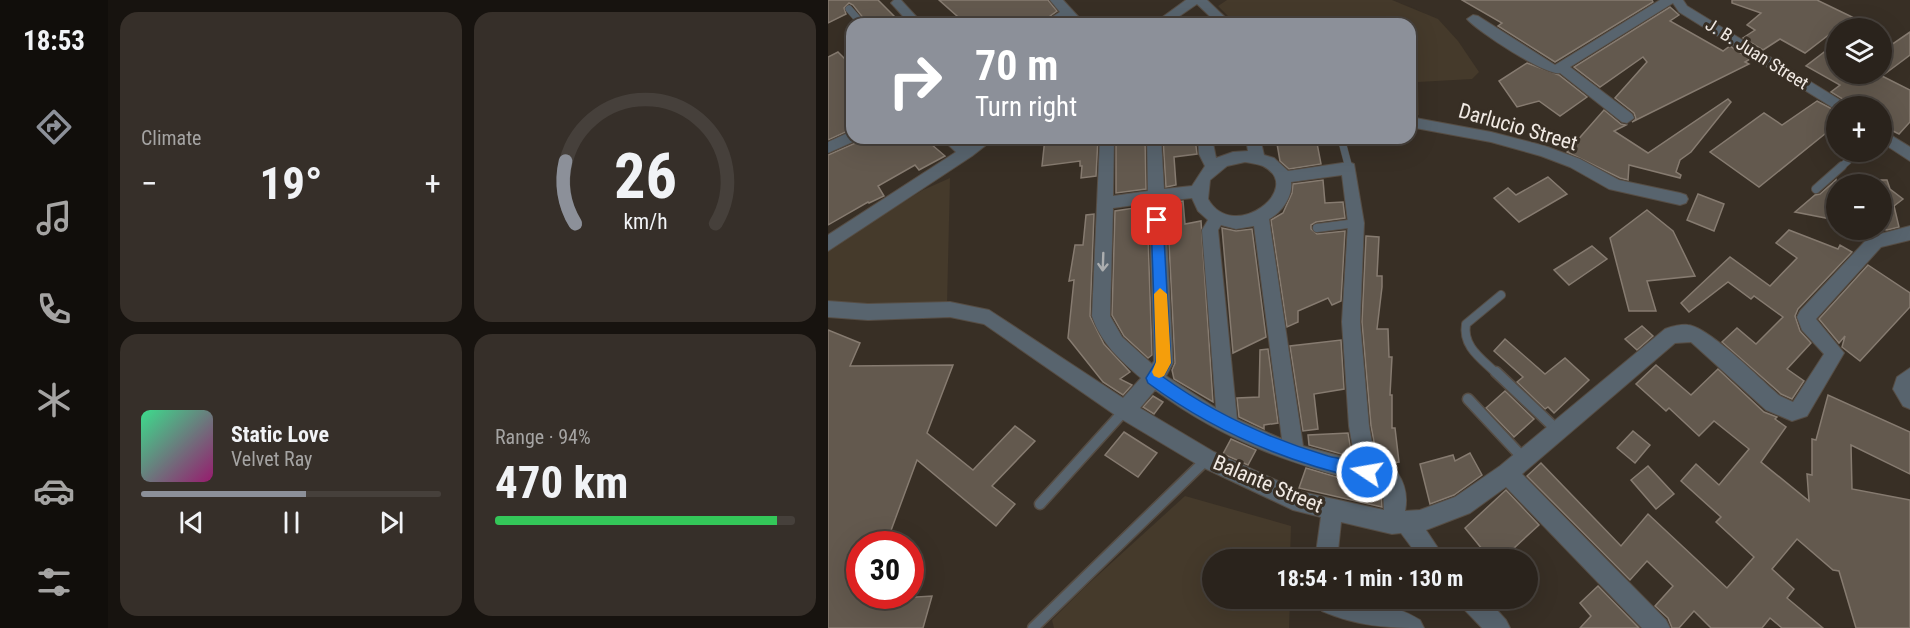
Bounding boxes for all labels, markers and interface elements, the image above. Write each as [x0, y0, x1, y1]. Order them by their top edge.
street label: J. B. Juan Street [1702, 14, 1813, 94]
map controls [1826, 18, 1892, 240]
button: layers [1826, 18, 1892, 84]
text: 18:53 [23, 25, 85, 57]
text: 70 m [975, 41, 1058, 90]
icon: right [876, 42, 954, 120]
text: Turn right [975, 91, 1077, 123]
button: + [1826, 96, 1892, 162]
street label: Darlucio Street [1456, 99, 1580, 155]
icon: directions [33, 106, 75, 148]
text: Climate [141, 126, 201, 150]
text: 26 [613, 140, 677, 213]
text: 19° [260, 157, 323, 210]
text: − [141, 164, 158, 203]
text: + [425, 164, 441, 203]
button: − [1826, 174, 1892, 240]
pin [1131, 194, 1182, 245]
icon: music [33, 197, 75, 239]
icon: arrive [1140, 203, 1173, 236]
text: km/h [623, 209, 667, 234]
one-way arrow [1098, 251, 1109, 271]
icon: phone [33, 288, 75, 330]
icon: climate [33, 379, 75, 421]
text: Static Love [231, 422, 329, 447]
text: Range · 94% [495, 425, 591, 449]
position arrow [1335, 440, 1399, 504]
text: Velvet Ray [231, 447, 312, 471]
street label: Balante Street [1210, 450, 1326, 518]
text: 470 km [495, 456, 628, 509]
icon: car [33, 470, 75, 512]
icon: previous [175, 506, 208, 539]
icon: pause [275, 506, 308, 539]
icon: next [375, 506, 408, 539]
speed limit sign: 30 [846, 531, 924, 609]
icon: filters [33, 561, 75, 603]
text: 18:54 · 1 min · 130 m [1277, 566, 1463, 591]

